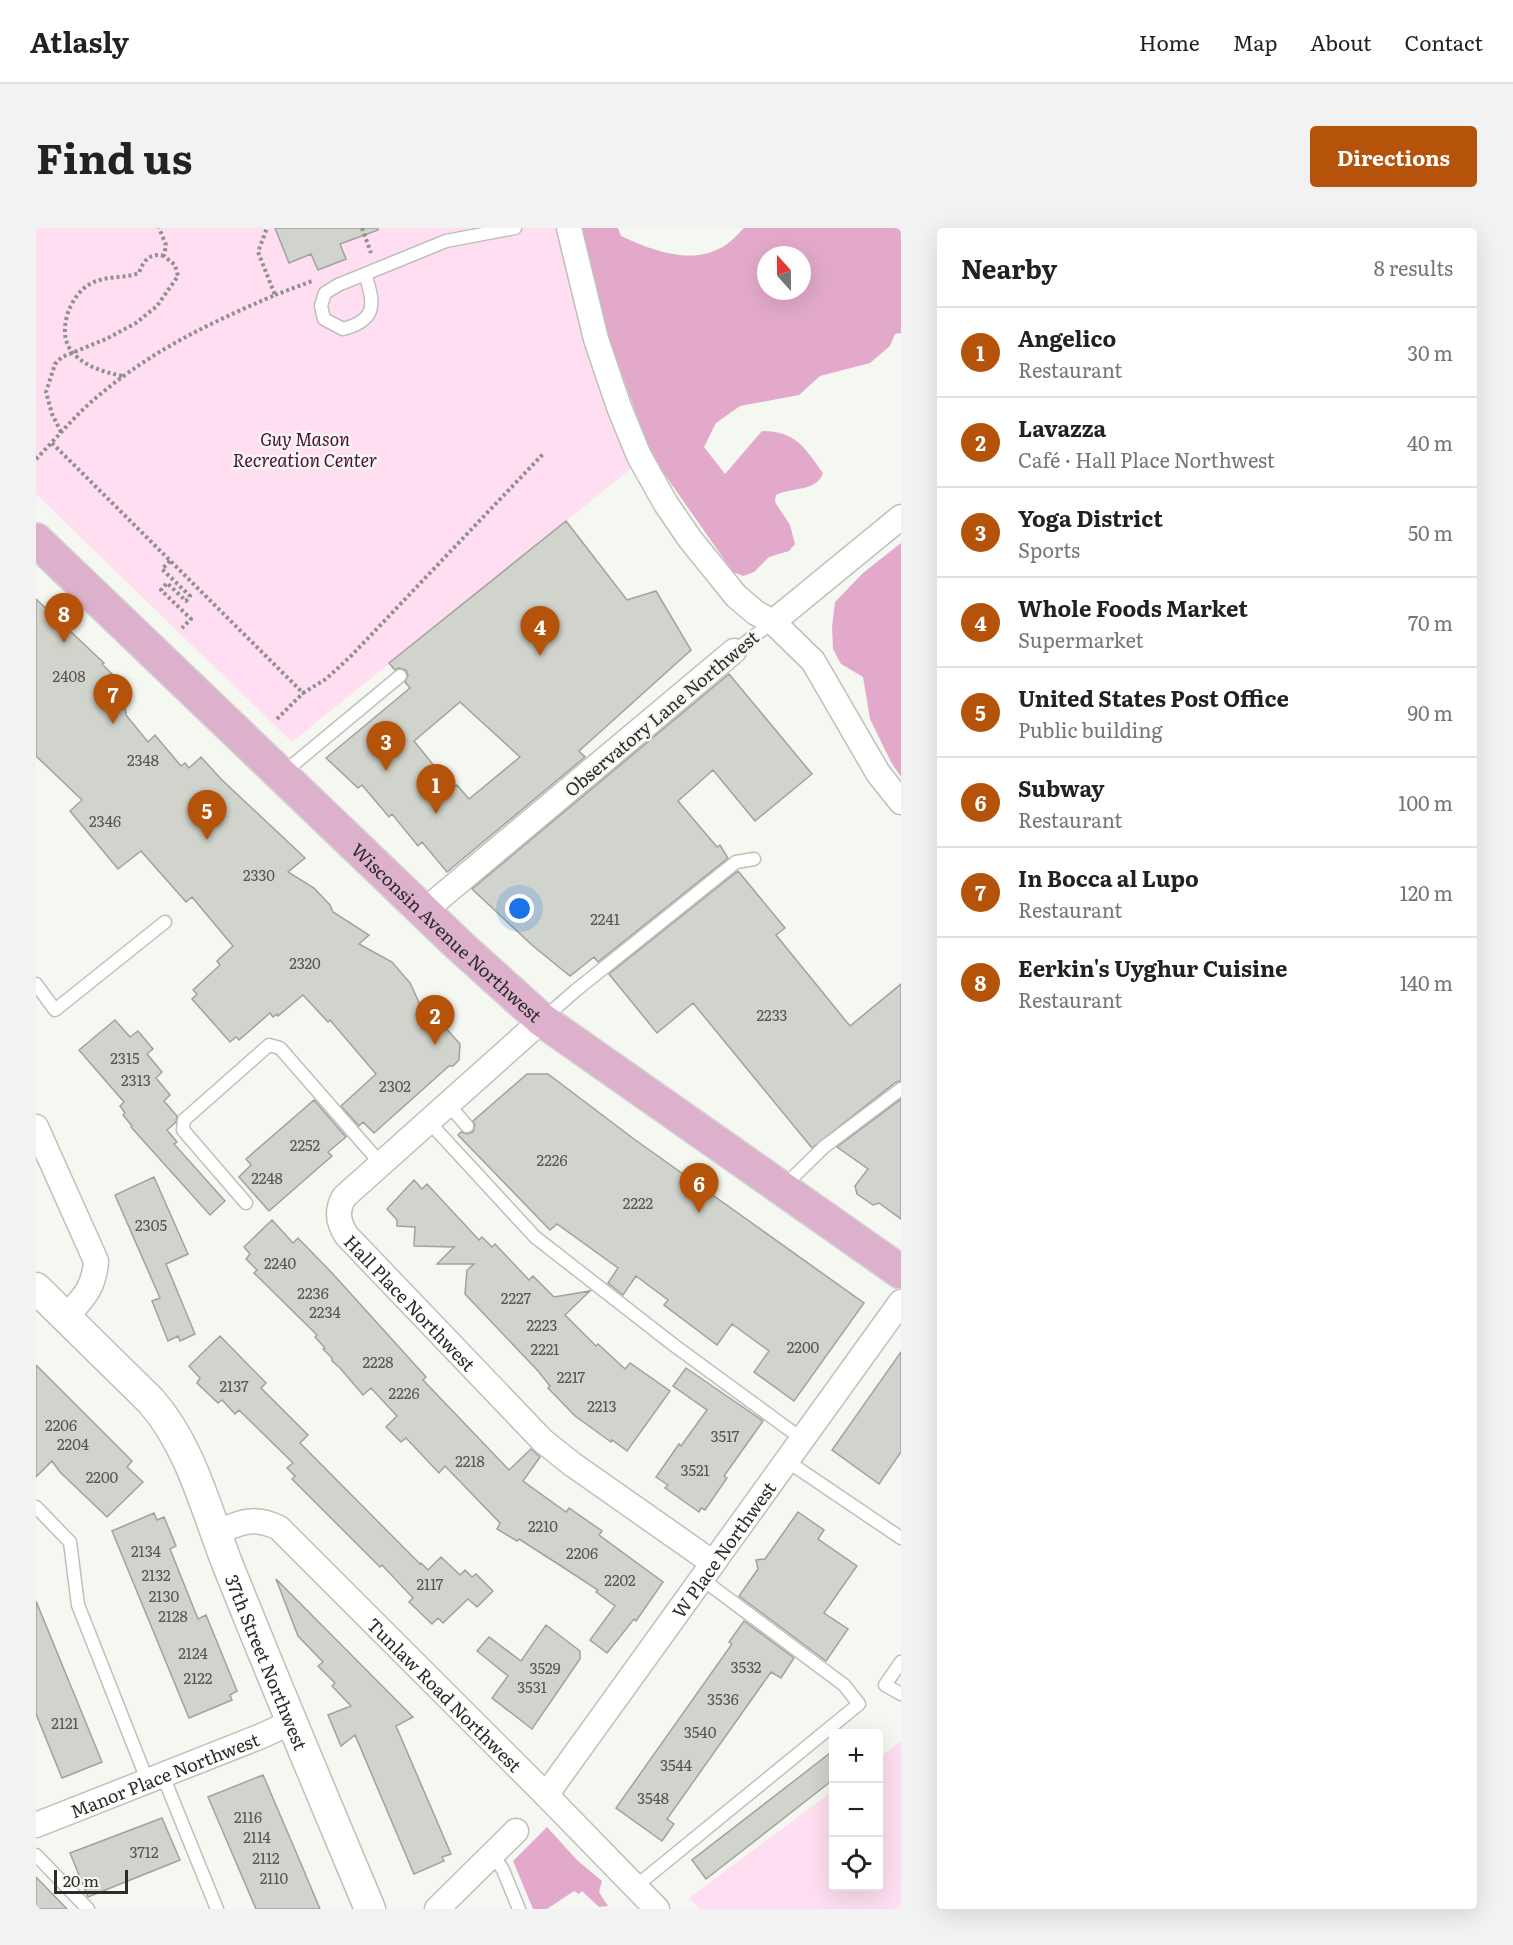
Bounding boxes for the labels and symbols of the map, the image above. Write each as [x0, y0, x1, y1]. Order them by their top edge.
north arrow [757, 246, 811, 300]
park label: Guy Mason Recreation Center [233, 425, 377, 473]
pin: 8 [45, 594, 84, 643]
pin: 4 [520, 606, 560, 656]
street label: Observatory Lane Northwest [558, 623, 765, 803]
house number: 2408 [53, 664, 85, 687]
pin: 7 [94, 674, 133, 724]
pin: 3 [366, 722, 406, 771]
house number: 2348 [127, 748, 159, 771]
pin: 1 [416, 764, 456, 814]
pin: 5 [188, 790, 226, 840]
house number: 2346 [89, 809, 121, 832]
street label: Wisconsin Avenue Northwest [346, 836, 549, 1028]
house number: 2330 [243, 863, 275, 886]
your location [505, 894, 534, 923]
house number: 2241 [590, 907, 620, 930]
house number: 2320 [289, 951, 321, 974]
pin: 2 [416, 996, 454, 1045]
house number: 2233 [756, 1003, 788, 1026]
house number: 2315 [110, 1046, 140, 1069]
house number: 2313 [121, 1068, 151, 1091]
house number: 2302 [379, 1074, 411, 1097]
house number: 2252 [290, 1133, 321, 1156]
house number: 2226 [537, 1148, 567, 1171]
pin: 6 [680, 1164, 718, 1213]
house number: 2248 [251, 1166, 283, 1189]
house number: 2222 [623, 1191, 654, 1214]
house number: 2305 [135, 1213, 167, 1236]
street label: Hall Place Northwest [338, 1228, 483, 1377]
house number: 2240 [264, 1251, 296, 1274]
house number: 2236 [297, 1281, 329, 1304]
house number: 2227 [501, 1286, 532, 1309]
house number: 2234 [309, 1300, 341, 1323]
house number: 2223 [527, 1313, 557, 1336]
house number: 2200 [787, 1335, 820, 1358]
house number: 2221 [531, 1337, 559, 1360]
house number: 2228 [362, 1350, 394, 1373]
house number: 2217 [557, 1365, 586, 1388]
house number: 2137 [220, 1374, 249, 1397]
house number: 2226 [389, 1381, 419, 1404]
house number: 2213 [587, 1394, 617, 1417]
house number: 2206 [45, 1413, 77, 1436]
house number: 3517 [711, 1424, 740, 1447]
house number: 2204 [57, 1432, 89, 1455]
house number: 2218 [455, 1449, 485, 1472]
house number: 3521 [680, 1458, 710, 1481]
house number: 2200 [86, 1465, 119, 1488]
street label: W Place Northwest [665, 1475, 782, 1623]
house number: 2210 [528, 1514, 558, 1537]
house number: 2134 [131, 1539, 161, 1562]
house number: 2206 [566, 1541, 598, 1564]
house number: 2132 [142, 1563, 171, 1586]
house number: 2202 [604, 1568, 636, 1591]
street label: 37th Street Northwest [219, 1570, 316, 1754]
house number: 2117 [417, 1572, 444, 1595]
house number: 2130 [149, 1584, 180, 1607]
house number: 2128 [158, 1604, 188, 1627]
street label: Tunlaw Road Northwest [362, 1611, 529, 1778]
house number: 2124 [178, 1641, 208, 1664]
house number: 3532 [731, 1655, 762, 1678]
house number: 3529 [530, 1656, 561, 1679]
house number: 2122 [184, 1666, 213, 1689]
house number: 3531 [517, 1675, 547, 1698]
house number: 3536 [707, 1687, 739, 1710]
house number: 2121 [51, 1711, 79, 1734]
house number: 3540 [684, 1720, 717, 1743]
street label: Manor Place Northwest [66, 1725, 263, 1824]
house number: 3544 [660, 1753, 692, 1776]
house number: 3548 [637, 1786, 669, 1809]
house number: 2116 [234, 1805, 262, 1828]
house number: 2114 [243, 1825, 271, 1848]
house number: 3712 [130, 1840, 159, 1863]
house number: 2112 [252, 1846, 280, 1869]
house number: 2110 [260, 1866, 289, 1889]
scale bar [54, 1867, 128, 1894]

